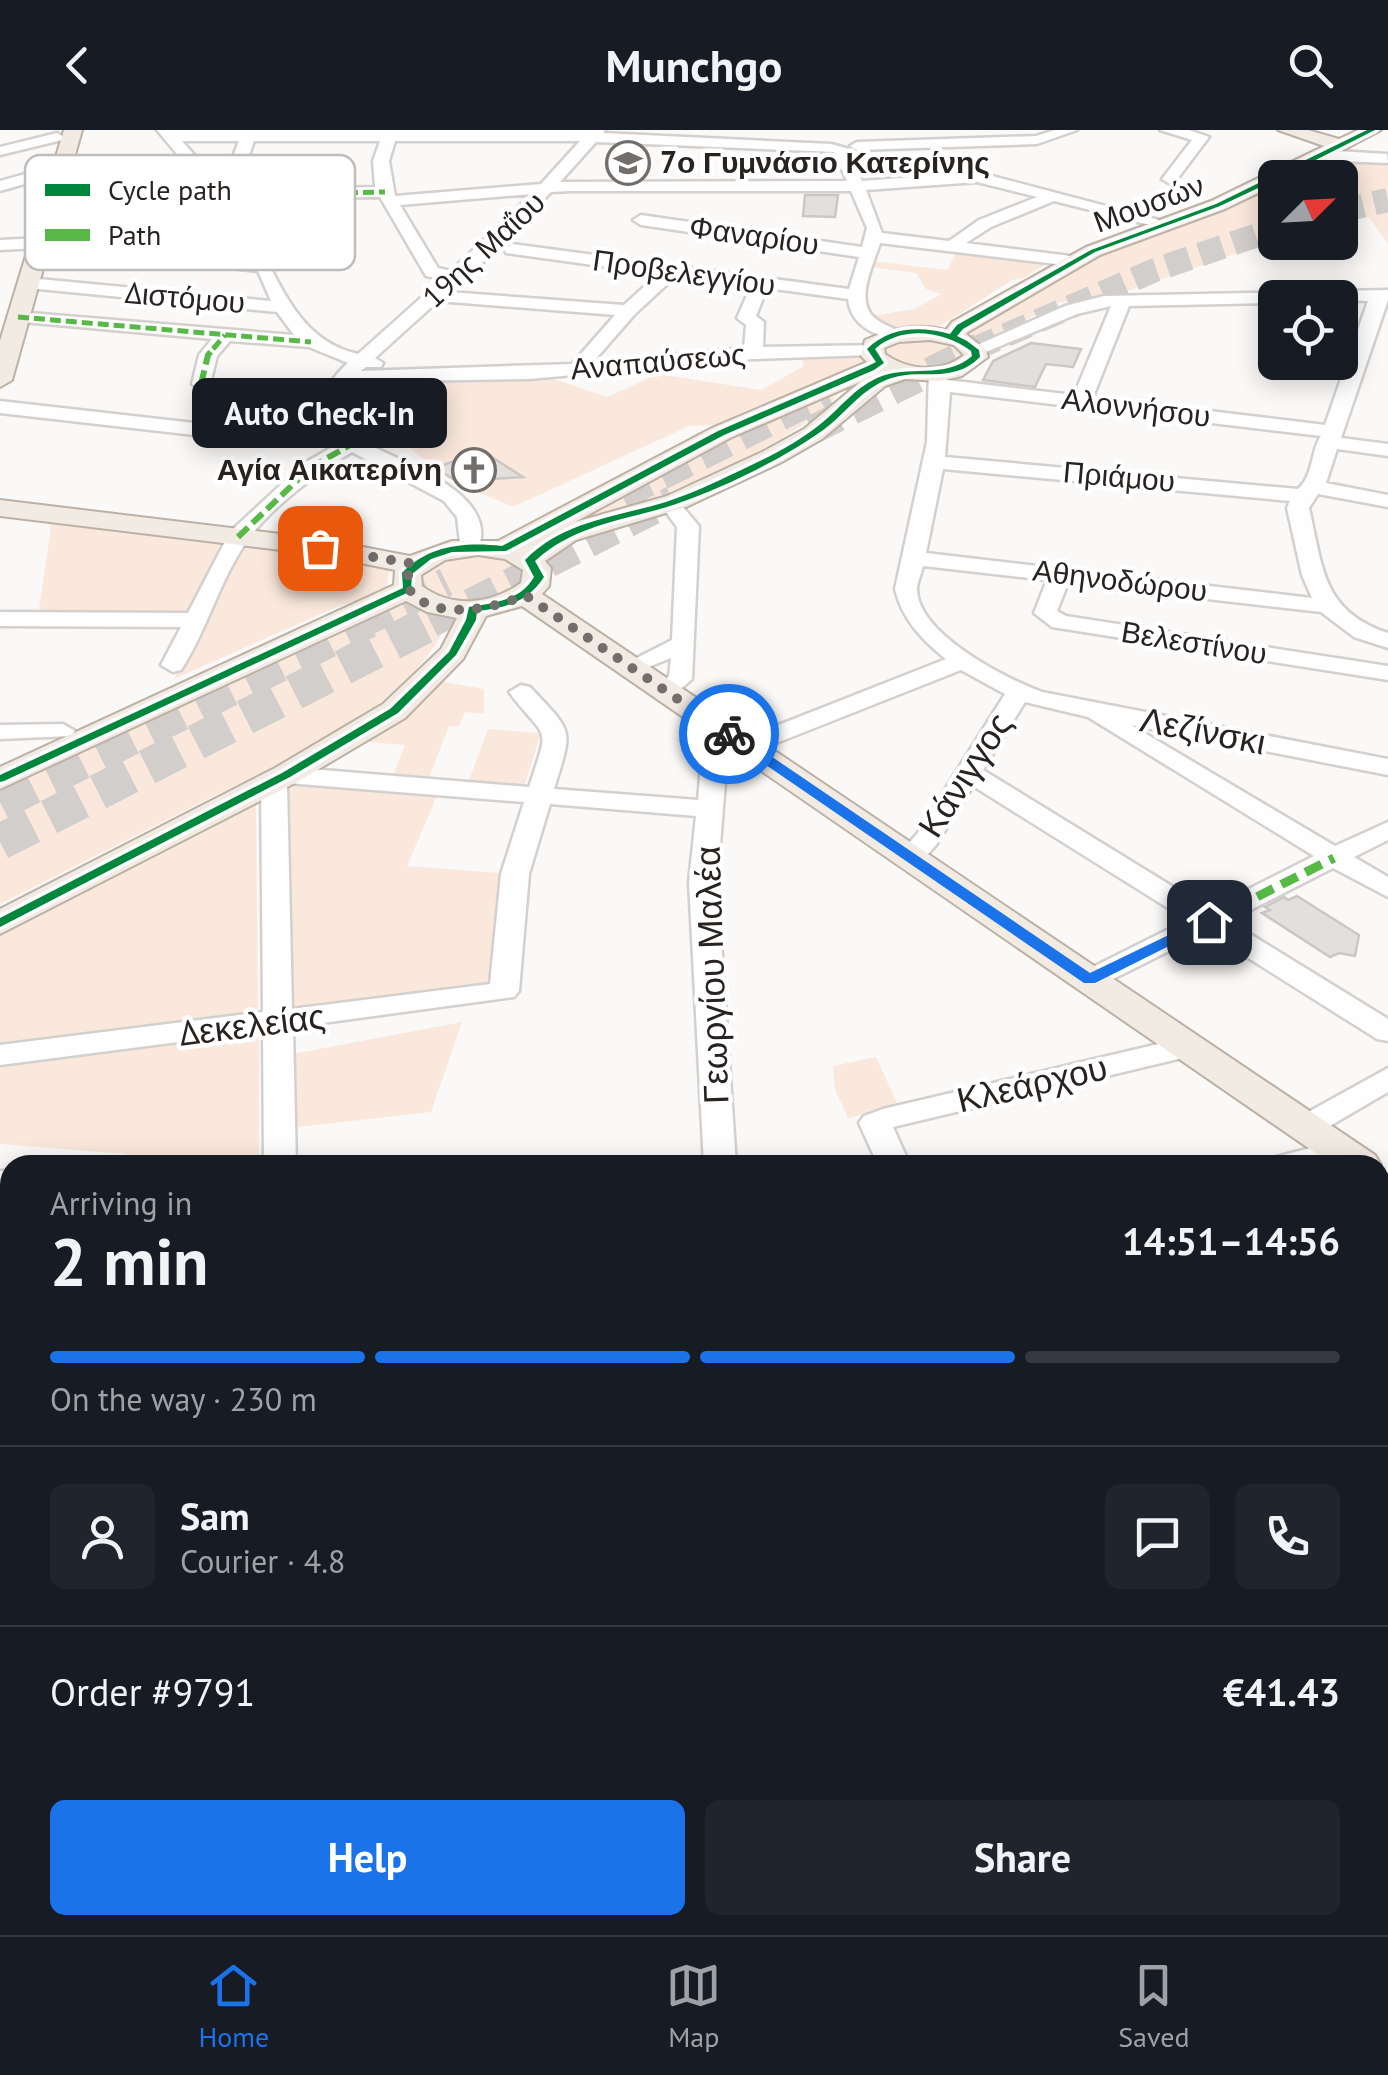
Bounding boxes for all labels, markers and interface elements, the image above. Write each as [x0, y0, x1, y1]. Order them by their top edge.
text: Munchgo [605, 36, 783, 94]
icon: back [50, 38, 105, 93]
icon: search [1283, 38, 1338, 93]
school or university icon: 7ο Γυμνάσιο Κατερίνης [605, 140, 651, 186]
place label: 7ο Γυμνάσιο Κατερίνης [660, 142, 990, 181]
legend [25, 155, 355, 270]
north arrow [1258, 160, 1358, 260]
map controls [1258, 160, 1358, 380]
street label: Μουσών [1088, 165, 1209, 241]
text: Cycle path [108, 171, 232, 208]
street label: 19ης Μαΐου [413, 182, 553, 316]
street label: Φαναρίου [687, 206, 822, 263]
text: Path [108, 216, 161, 253]
street label: Προβελεγγίου [590, 239, 778, 304]
street label: Διστόμου [123, 272, 247, 321]
button: locate [1258, 280, 1358, 380]
street label: Αναπαύσεως [569, 333, 747, 388]
callout: Auto Check-In [192, 378, 448, 448]
street label: Αλοννήσου [1060, 378, 1213, 435]
text: Auto Check-In [224, 392, 415, 434]
church icon: Αγία Αικατερίνη [451, 447, 497, 493]
place label: Αγία Αικατερίνη [217, 449, 442, 488]
street label: Πριάμου [1061, 451, 1177, 500]
pin [278, 506, 363, 591]
icon: bag [293, 521, 348, 576]
street label: Αθηνοδώρου [1031, 549, 1210, 610]
street label: Βελεστίνου [1119, 611, 1270, 672]
courier [679, 684, 779, 784]
street label: Λεζίνσκι [1137, 695, 1270, 765]
street label: Κάνιγγος [907, 703, 1022, 846]
icon: bike [702, 707, 757, 762]
street label: Γεωργίου Μαλέα [684, 845, 738, 1105]
pin [1167, 880, 1252, 965]
icon: home [1182, 895, 1237, 950]
street label: Δεκελείας [176, 992, 327, 1056]
street label: Κλεάρχου [952, 1043, 1111, 1123]
text: Arriving in [50, 1182, 192, 1224]
text: 14:51–14:56 [1122, 1216, 1340, 1265]
text: 2 min [50, 1219, 209, 1303]
text: On the way · 230 m [50, 1378, 317, 1420]
button: person [50, 1484, 155, 1589]
button: chat [1105, 1484, 1210, 1589]
button: phone [1235, 1484, 1340, 1589]
text: Sam [180, 1491, 250, 1540]
text: Courier · 4.8 [180, 1540, 346, 1582]
text: Order #9791 [50, 1667, 255, 1716]
text: €41.43 [1223, 1667, 1340, 1716]
button: Help [50, 1800, 685, 1915]
button: Share [705, 1800, 1340, 1915]
tab: Home [198, 1958, 269, 2055]
tab: Map [666, 1958, 721, 2055]
tab: Saved [1118, 1958, 1189, 2055]

